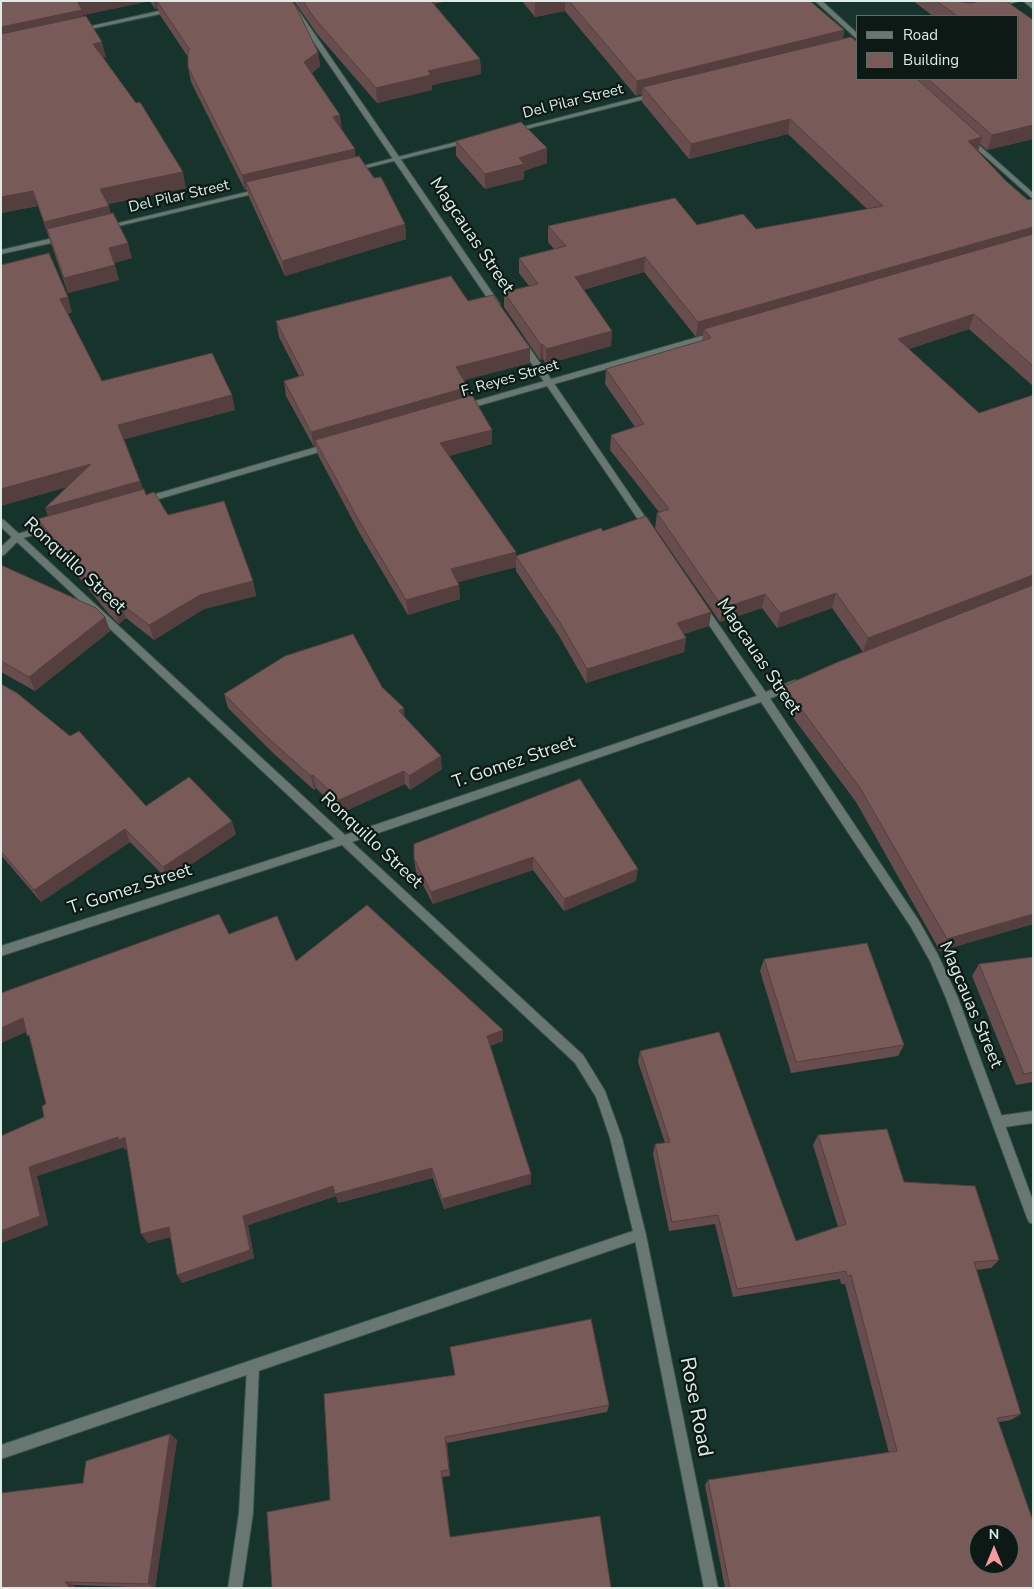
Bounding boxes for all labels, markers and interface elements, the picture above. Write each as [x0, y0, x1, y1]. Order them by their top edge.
legend [856, 15, 1019, 80]
text: Road [903, 25, 938, 45]
text: Building [903, 50, 959, 70]
street label: Del Pilar Street [521, 81, 625, 123]
street label: Magcauas Street [424, 174, 518, 298]
street label: Del Pilar Street [127, 177, 231, 217]
street label: F. Reyes Street [459, 357, 561, 401]
street label: Ronquillo Street [19, 513, 129, 619]
street label: Magcauas Street [711, 595, 805, 719]
street label: T. Gomez Street [450, 732, 578, 794]
street label: Ronquillo Street [316, 788, 426, 894]
street label: T. Gomez Street [66, 860, 194, 920]
street label: Magcauas Street [934, 939, 1006, 1071]
street label: Rose Road [673, 1355, 717, 1459]
north arrow [969, 1524, 1019, 1574]
text: N [989, 1525, 999, 1544]

